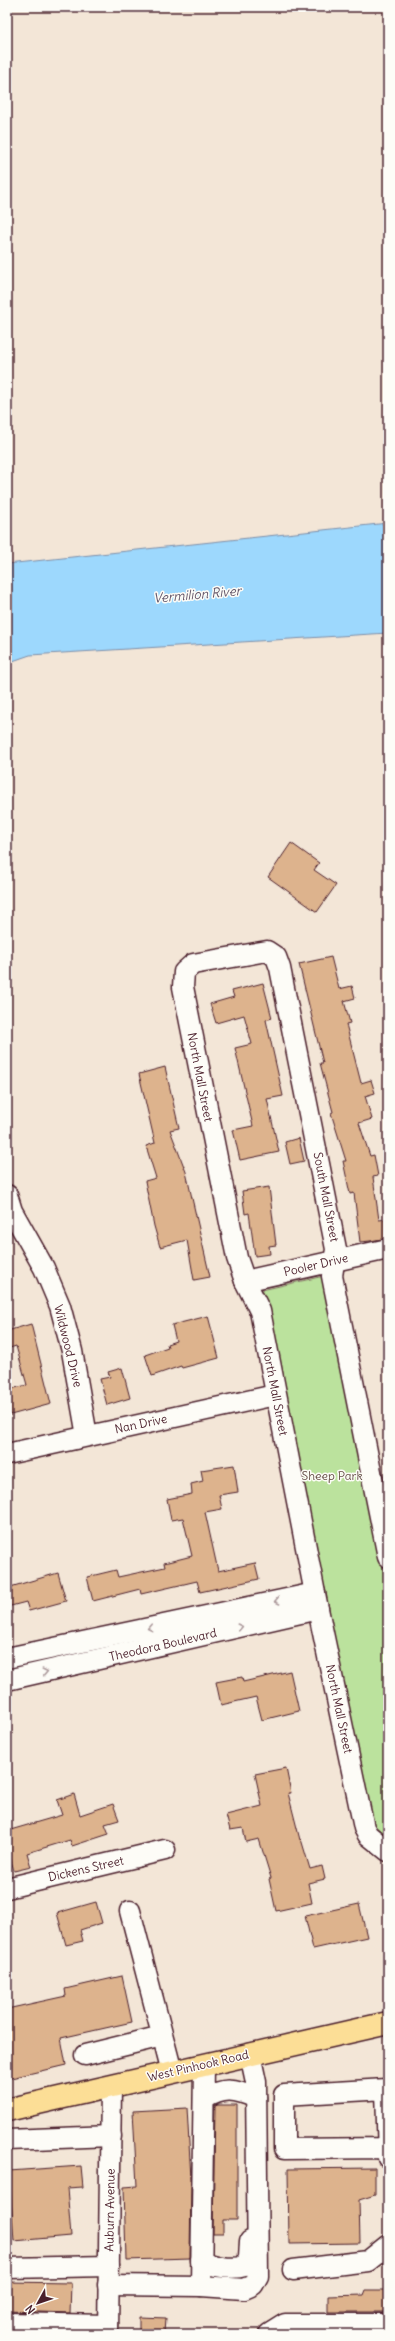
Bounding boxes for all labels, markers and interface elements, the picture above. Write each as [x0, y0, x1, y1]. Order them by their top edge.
water label: Vermilion River [153, 582, 243, 607]
street label: North Mall Street [185, 1031, 216, 1123]
street label: South Mall Street [310, 1151, 343, 1243]
street label: Pooler Drive [282, 1250, 350, 1279]
street label: Wildwood Drive [51, 1303, 86, 1389]
street label: North Mall Street [260, 1345, 291, 1437]
street label: Nan Drive [113, 1411, 168, 1436]
park label: Sheep Park [301, 1468, 363, 1483]
one-way arrow [274, 1596, 280, 1604]
one-way arrow [147, 1623, 153, 1631]
one-way arrow [237, 1624, 243, 1632]
street label: Theodora Boulevard [108, 1625, 218, 1664]
street label: North Mall Street [323, 1663, 356, 1755]
one-way arrow [42, 1668, 48, 1676]
street label: Dickens Street [47, 1853, 125, 1884]
street label: West Pinhook Road [146, 2047, 250, 2084]
street label: Auburn Avenue [101, 2168, 118, 2252]
north arrow [18, 2283, 58, 2323]
text: N [23, 2302, 38, 2317]

